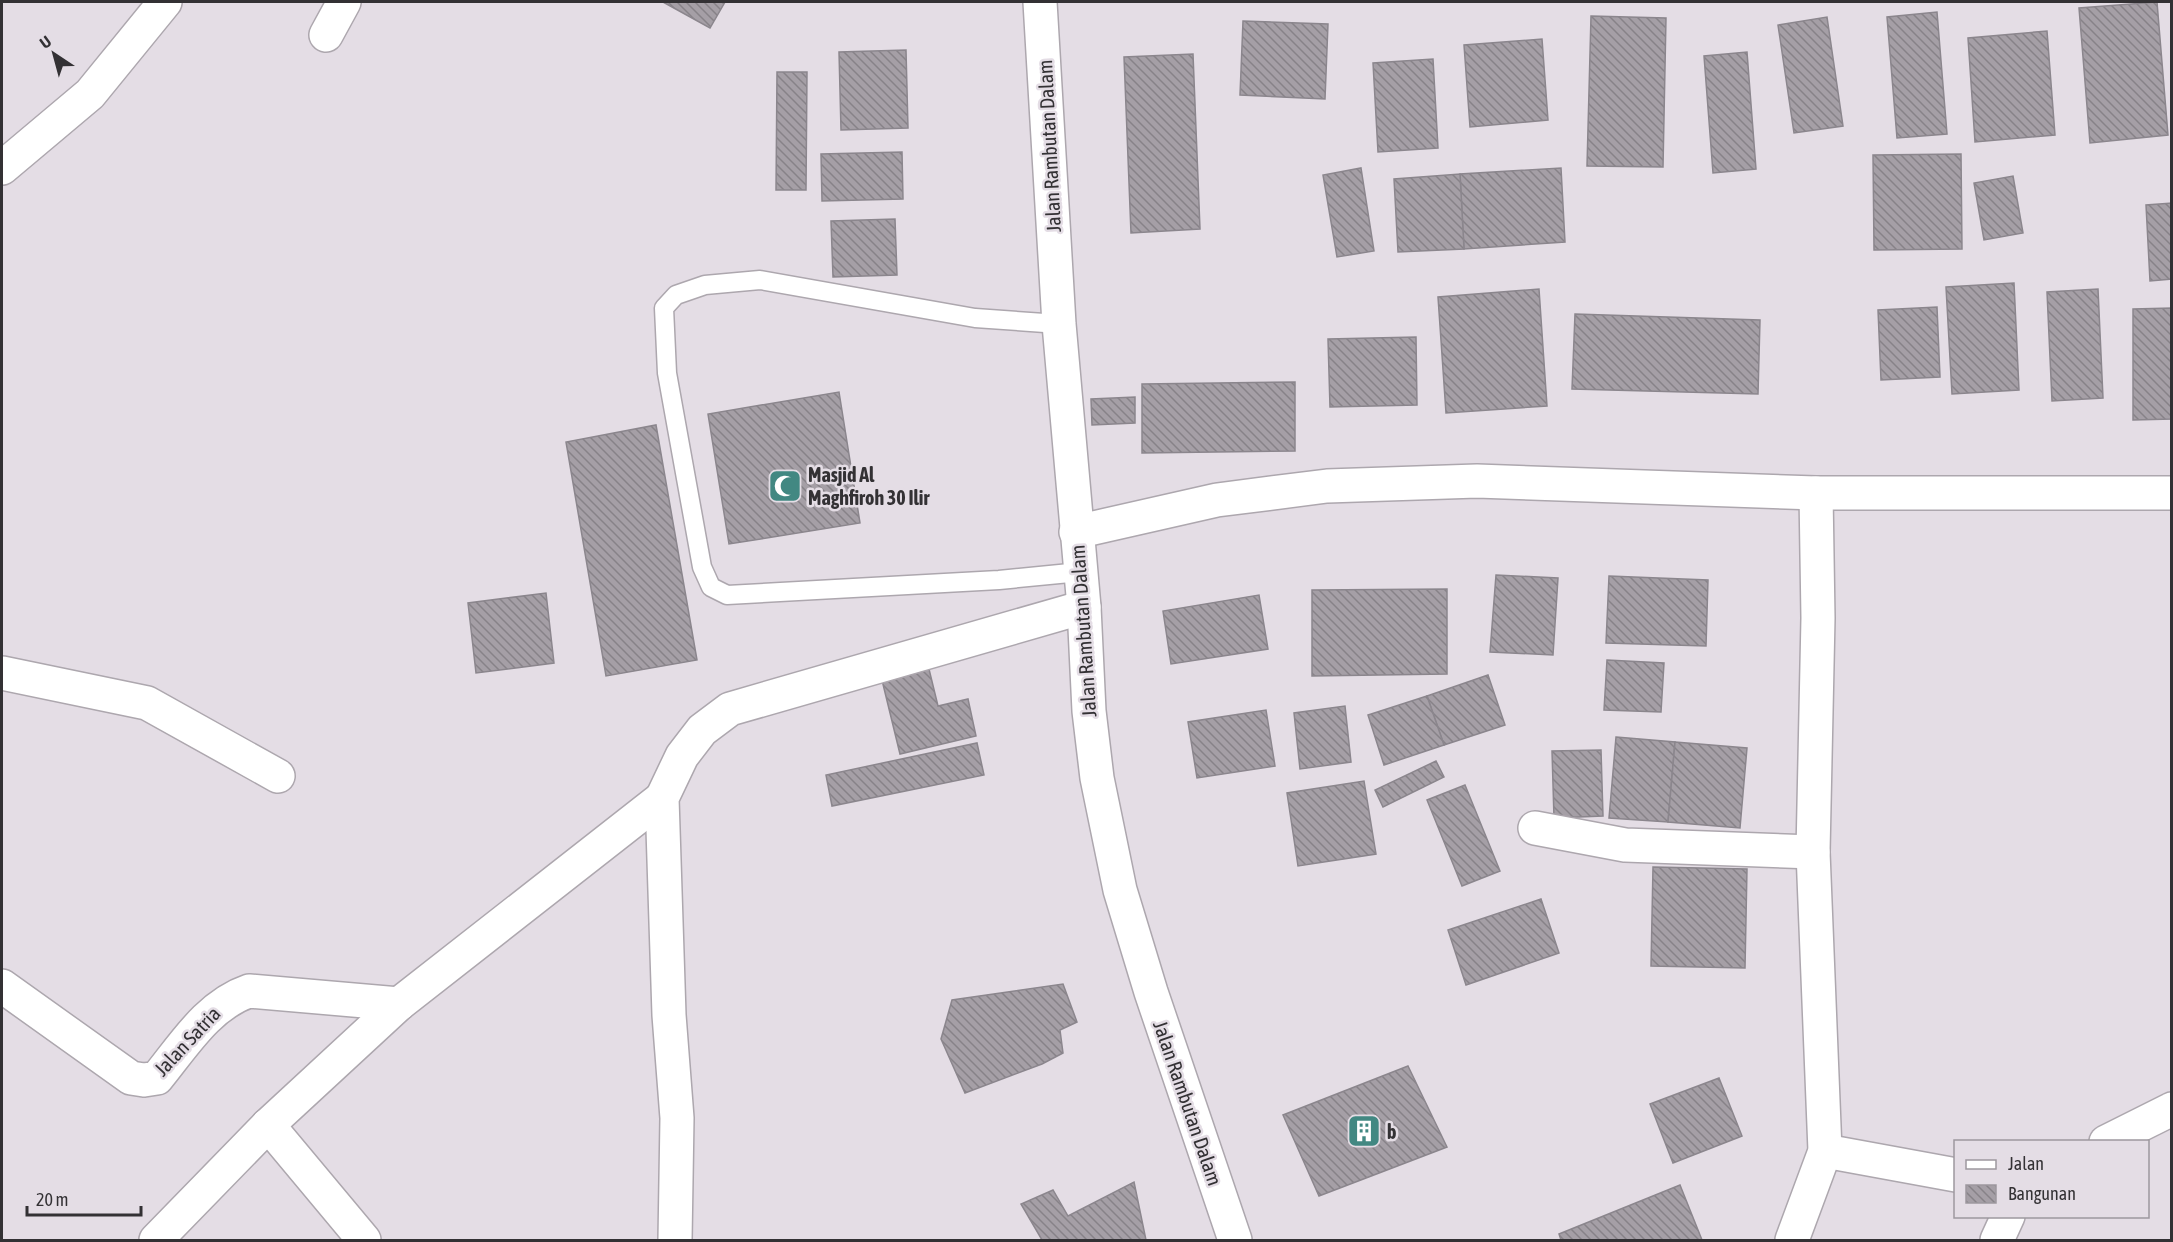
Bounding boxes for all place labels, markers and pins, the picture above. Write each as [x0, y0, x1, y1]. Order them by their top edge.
place label: Masjid Al Maghfiroh 30 Ilir [808, 463, 930, 509]
mosque icon: Masjid Al Maghfiroh 30 Ilir [767, 468, 803, 504]
building icon: b [1346, 1113, 1382, 1149]
place label: b [1387, 1120, 1396, 1143]

